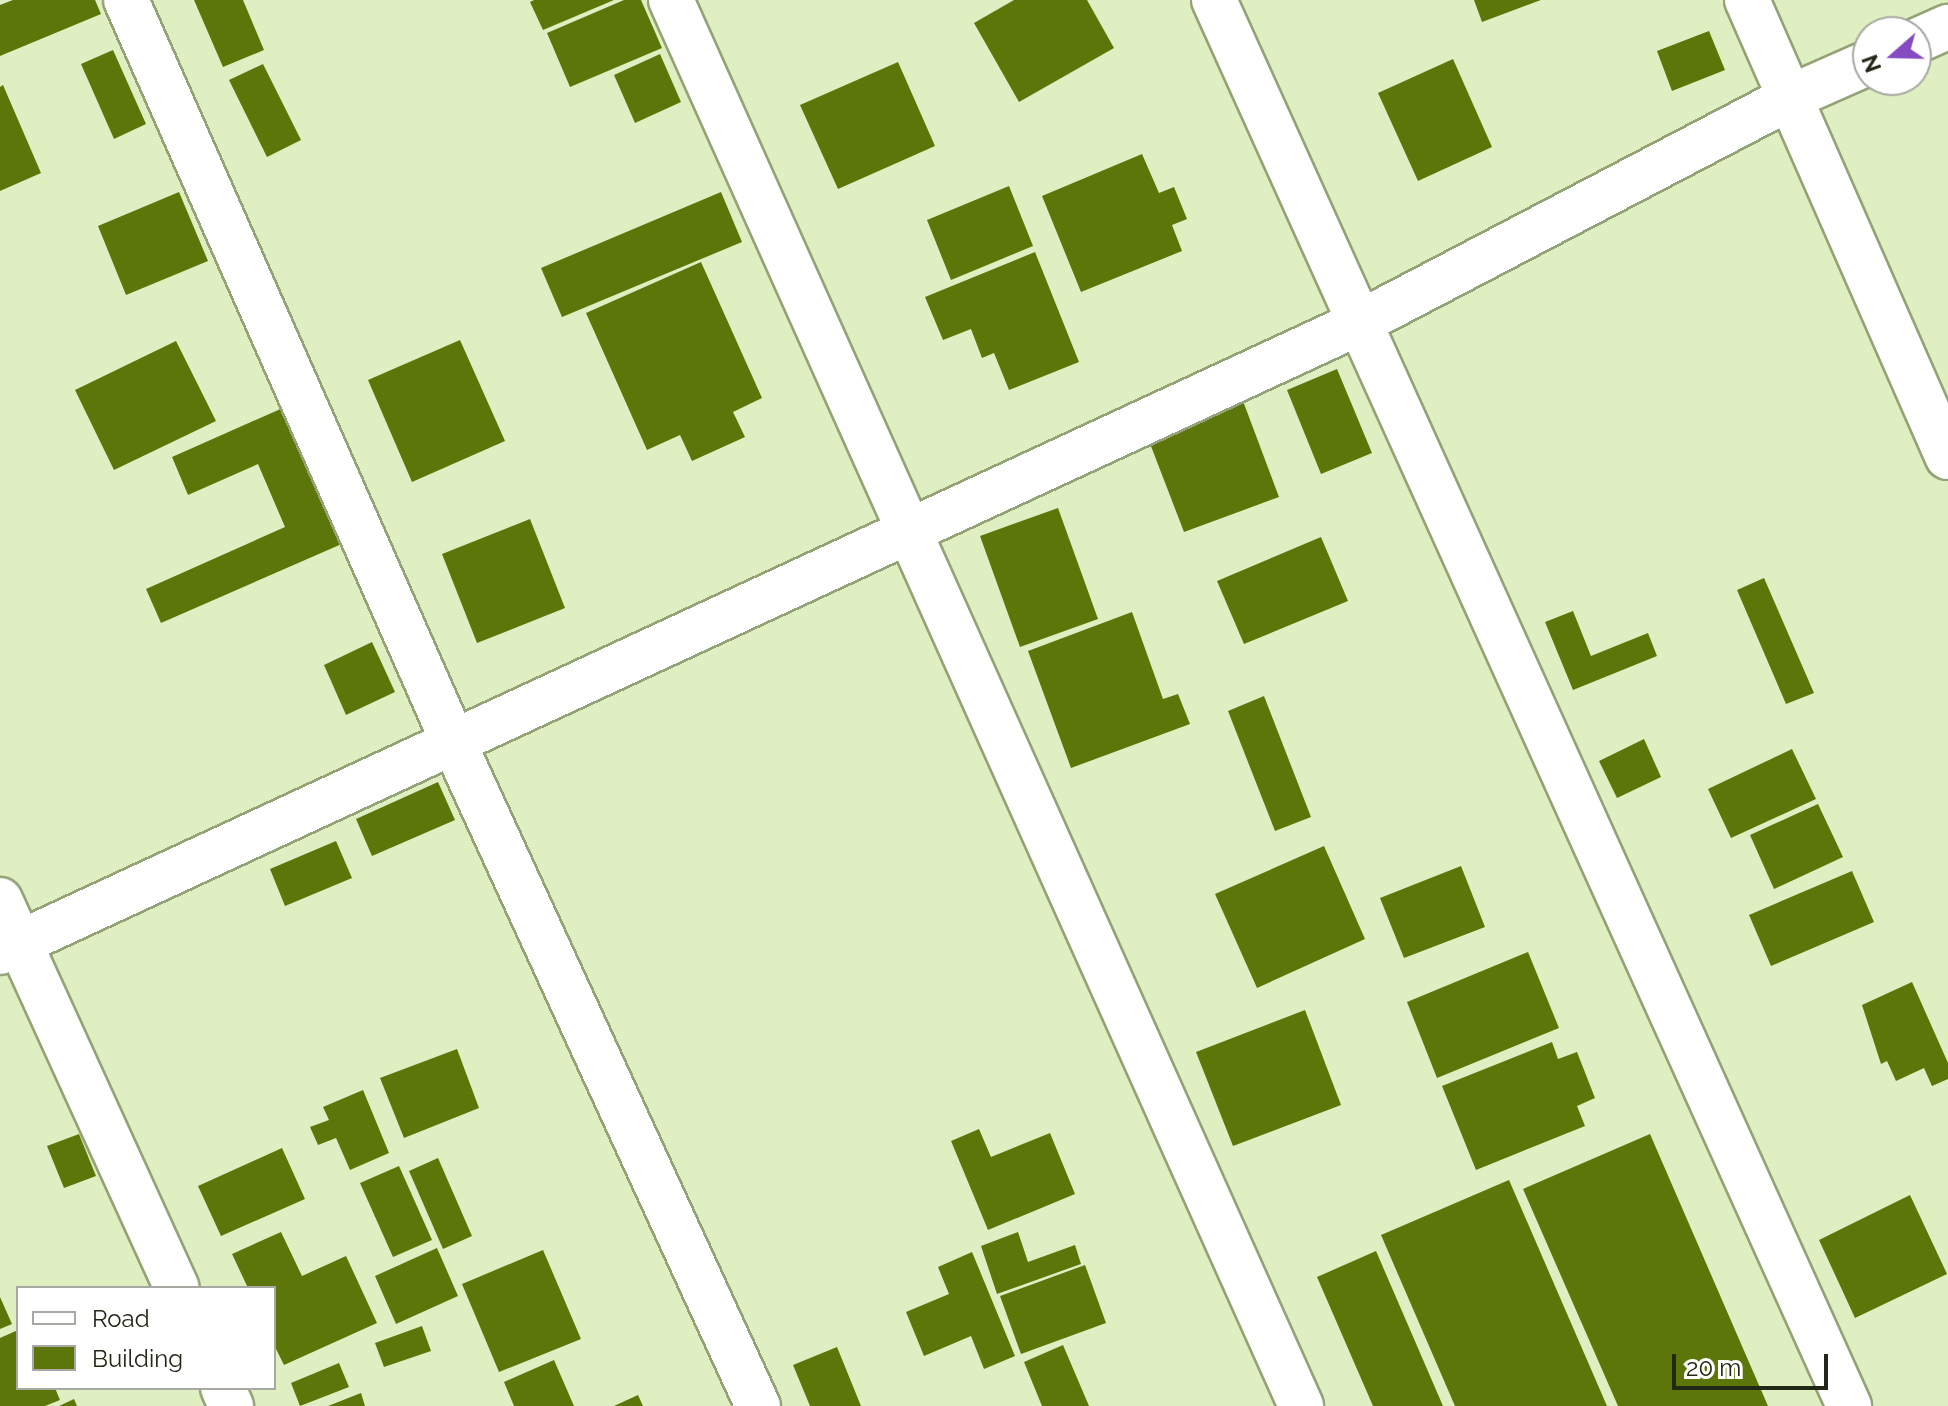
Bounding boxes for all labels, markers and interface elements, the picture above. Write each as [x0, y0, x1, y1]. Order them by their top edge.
north arrow [1852, 16, 1932, 96]
text: N [1856, 51, 1886, 76]
legend [16, 1286, 276, 1390]
text: Road [92, 1304, 150, 1333]
scale bar [1676, 1338, 1832, 1388]
text: Building [92, 1344, 183, 1373]
text: 20 m [1686, 1353, 1741, 1382]

